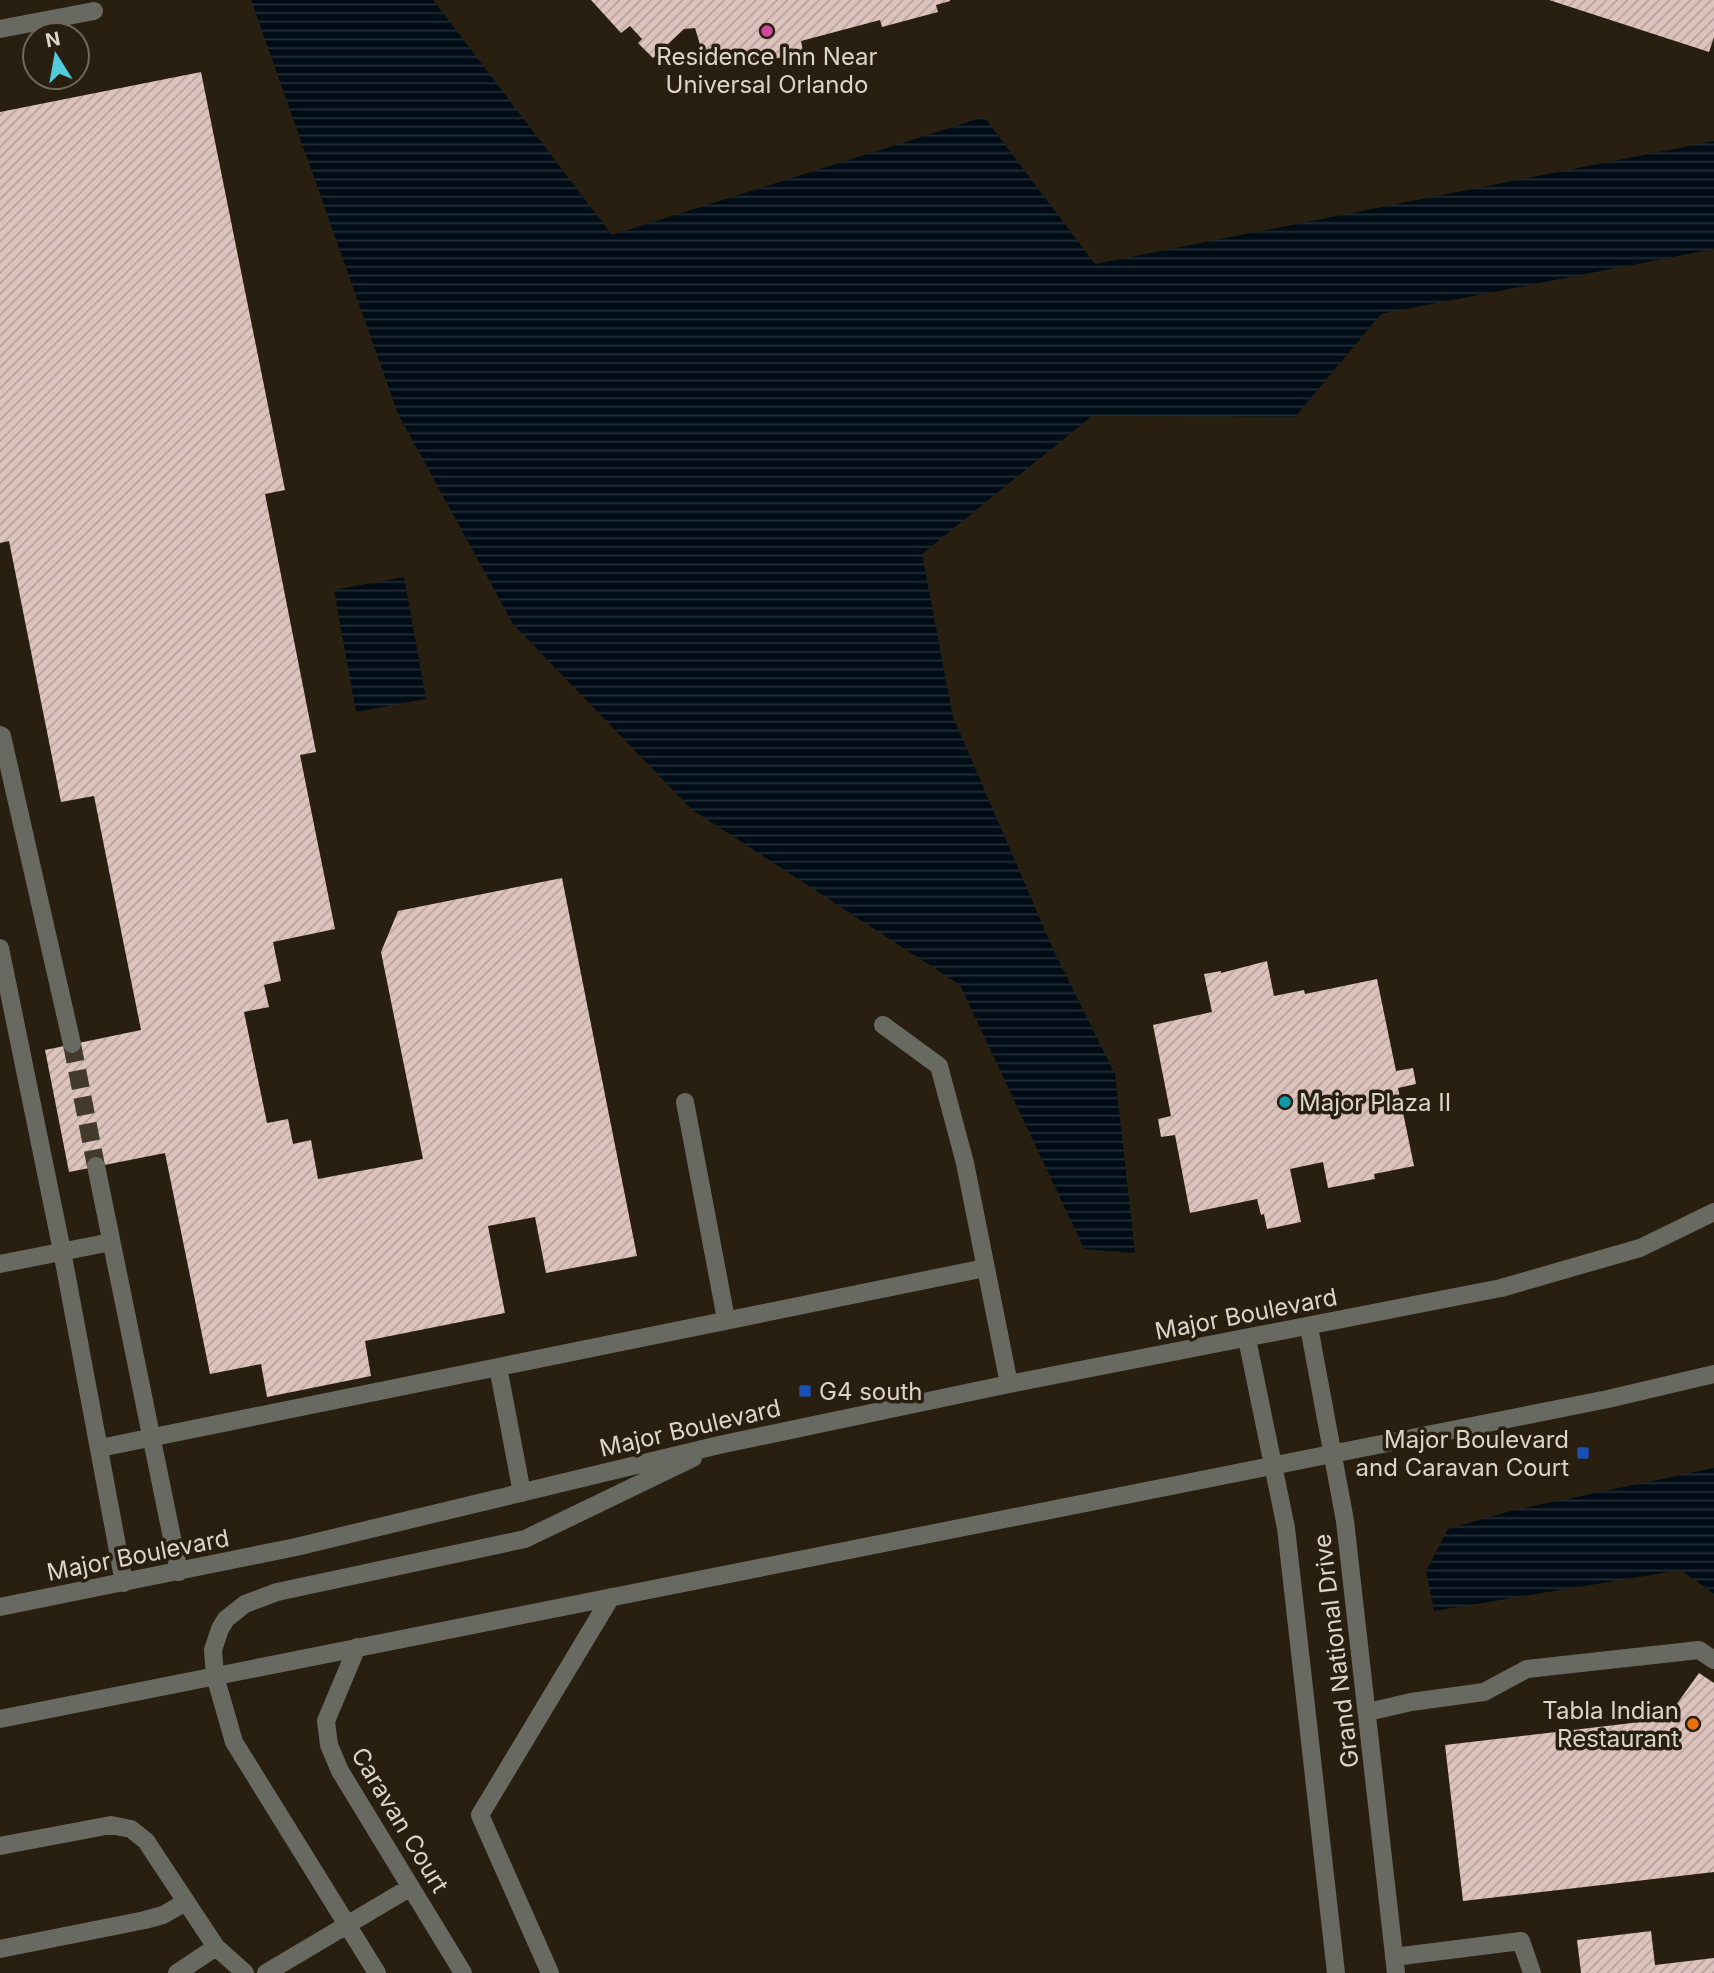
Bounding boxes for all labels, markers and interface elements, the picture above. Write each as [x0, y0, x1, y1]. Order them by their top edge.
north arrow [21, 21, 91, 91]
marker: Residence Inn Near Universal Orlando [759, 23, 775, 39]
text: N [44, 27, 62, 52]
place label: Residence Inn Near Universal Orlando [656, 42, 878, 99]
place label: Major Plaza II [1299, 1088, 1451, 1117]
marker: Major Plaza II [1277, 1094, 1293, 1110]
street label: Major Boulevard [1152, 1282, 1340, 1346]
place label: G4 south [819, 1377, 922, 1406]
marker: G4 south [797, 1383, 813, 1399]
street label: Major Boulevard [597, 1393, 783, 1463]
place label: Major Boulevard and Caravan Court [1356, 1425, 1569, 1482]
marker: Major Boulevard and Caravan Court [1575, 1445, 1591, 1461]
street label: Major Boulevard [44, 1523, 232, 1587]
street label: Grand National Drive [1307, 1532, 1365, 1770]
place label: Tabla Indian Restaurant [1542, 1696, 1679, 1753]
marker: Tabla Indian Restaurant [1685, 1716, 1701, 1732]
street label: Caravan Court [345, 1742, 455, 1898]

